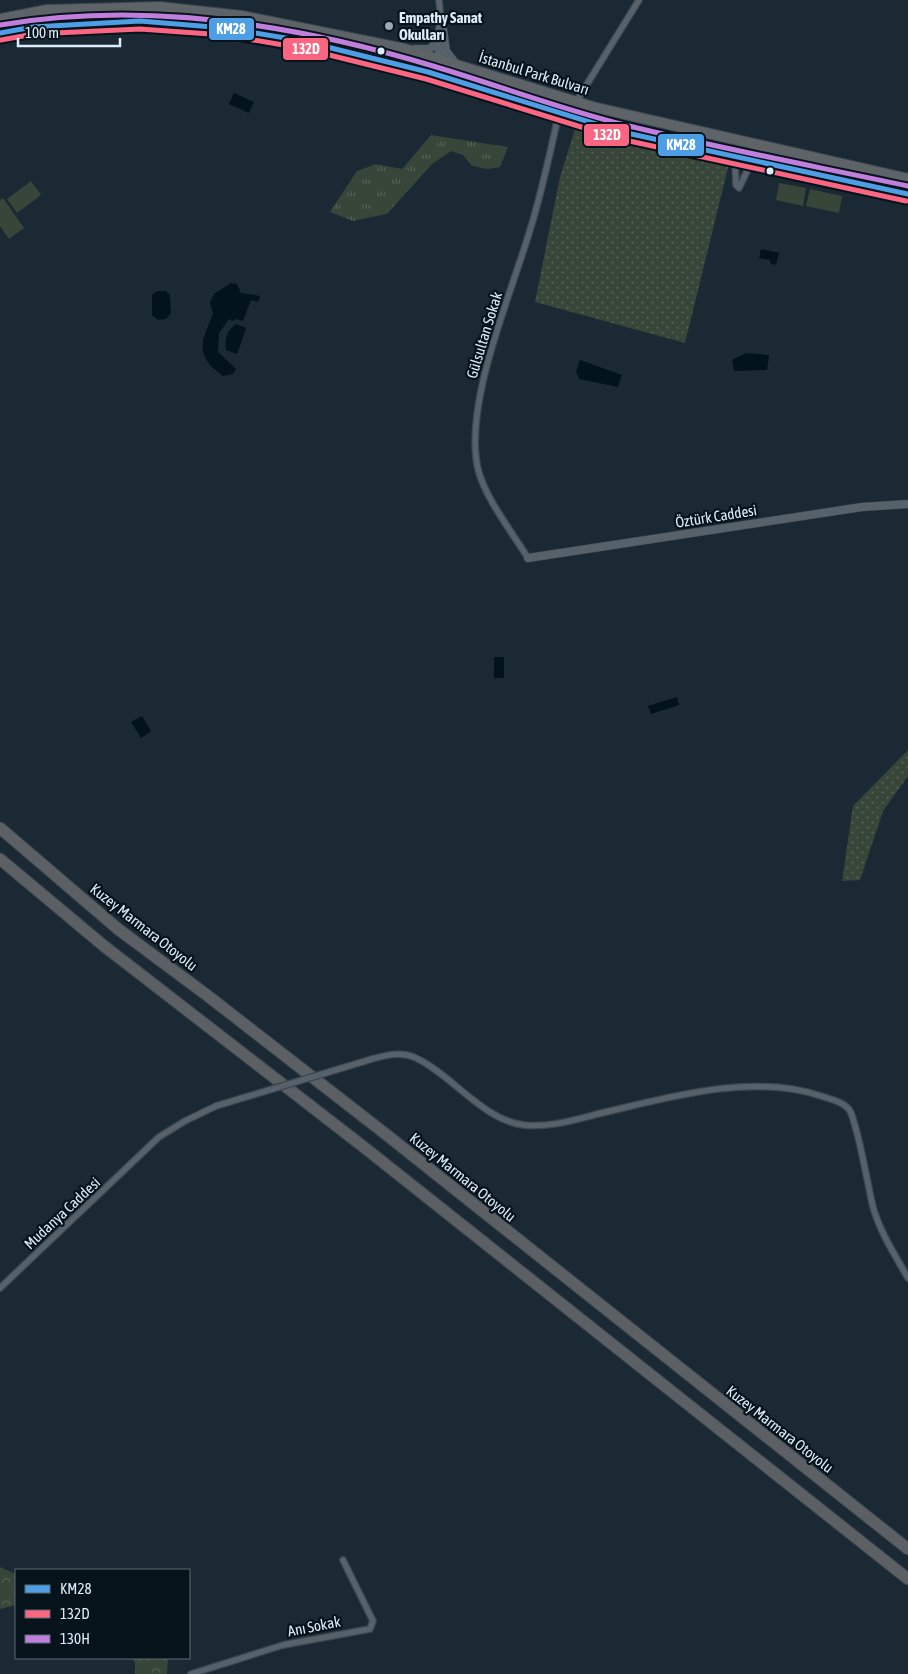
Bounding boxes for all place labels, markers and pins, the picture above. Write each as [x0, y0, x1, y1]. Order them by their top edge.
place label: Empathy Sanat Okulları [399, 9, 483, 43]
marker: Empathy Sanat Okulları [383, 20, 395, 32]
unlabelled marker [376, 46, 386, 56]
unlabelled marker [765, 166, 775, 176]

